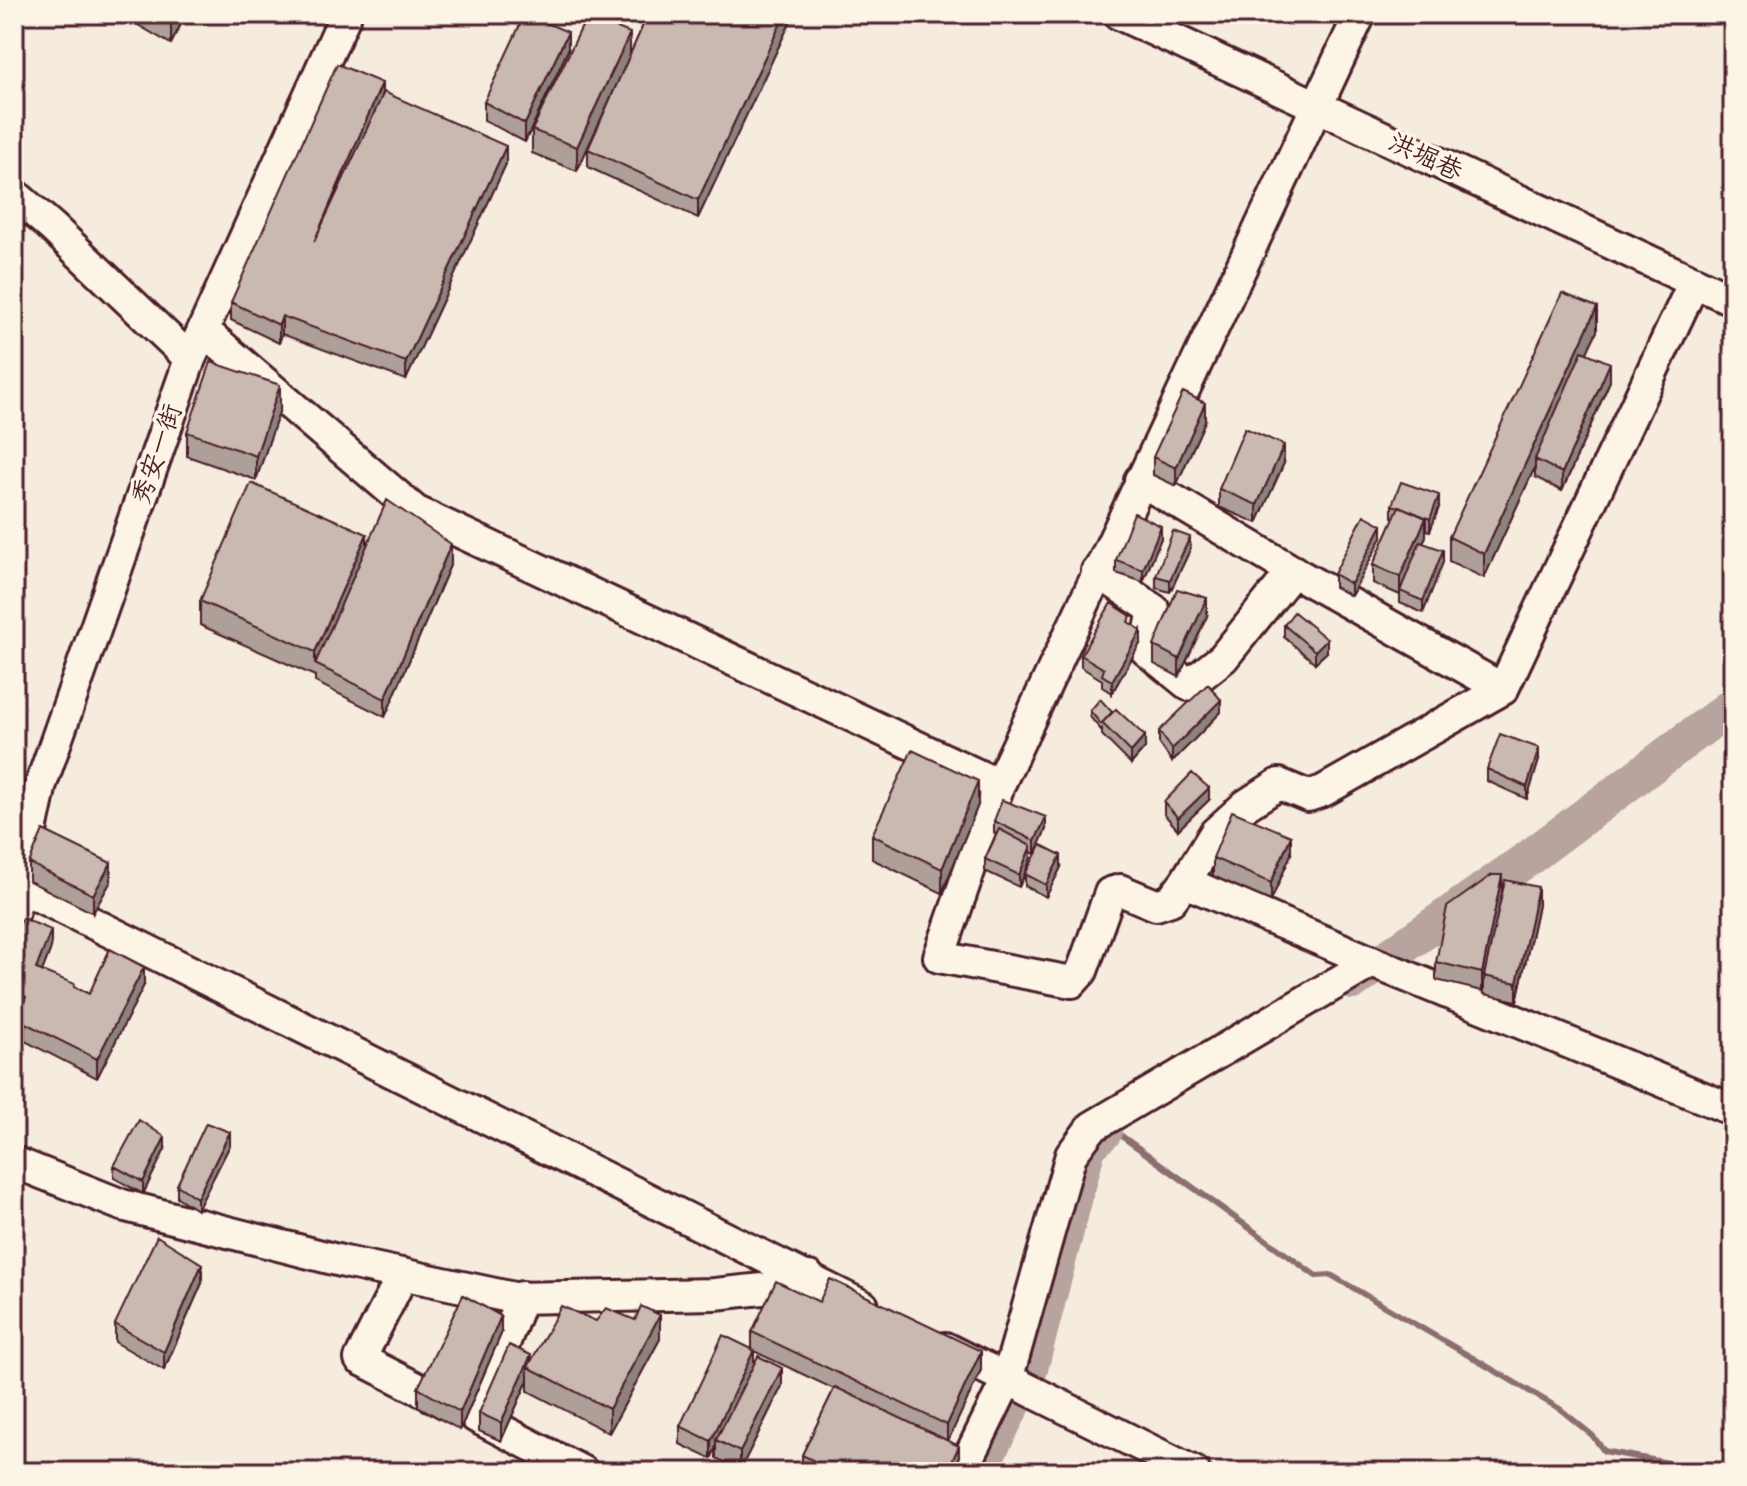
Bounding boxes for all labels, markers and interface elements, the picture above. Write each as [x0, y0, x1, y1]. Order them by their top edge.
street label: 洪堀巷 [1384, 125, 1468, 187]
street label: 秀安一街 [124, 400, 188, 508]

